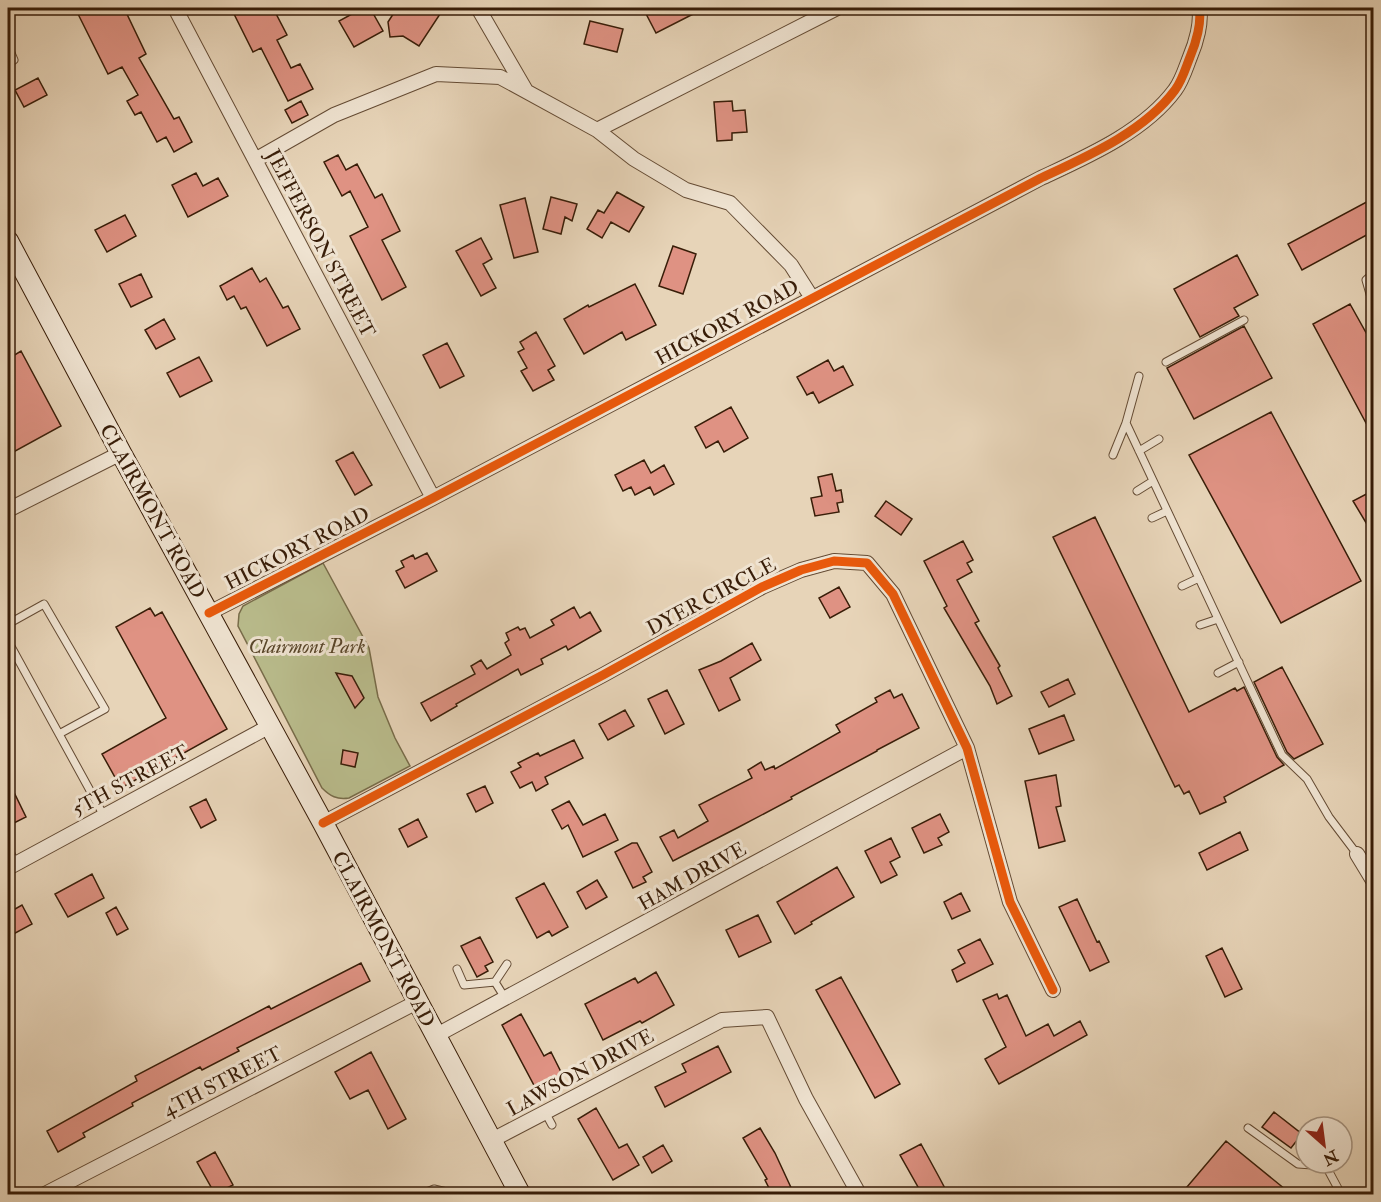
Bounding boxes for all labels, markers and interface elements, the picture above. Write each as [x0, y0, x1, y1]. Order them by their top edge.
street label: JEFFERSON STREET [260, 144, 381, 342]
street label: HICKORY ROAD [651, 274, 803, 371]
street label: CLAIRMONT ROAD [94, 420, 211, 603]
street label: HICKORY ROAD [221, 501, 374, 596]
street label: DYER CIRCLE [642, 552, 780, 641]
park label: Clairmont Park [248, 634, 366, 659]
street label: 5TH STREET [68, 739, 193, 822]
street label: HAM DRIVE [634, 837, 751, 916]
street label: CLAIRMONT ROAD [327, 847, 441, 1032]
street label: LAWSON DRIVE [502, 1023, 658, 1122]
street label: 4TH STREET [159, 1041, 286, 1122]
north arrow [1294, 1115, 1354, 1175]
text: N [1319, 1145, 1342, 1170]

